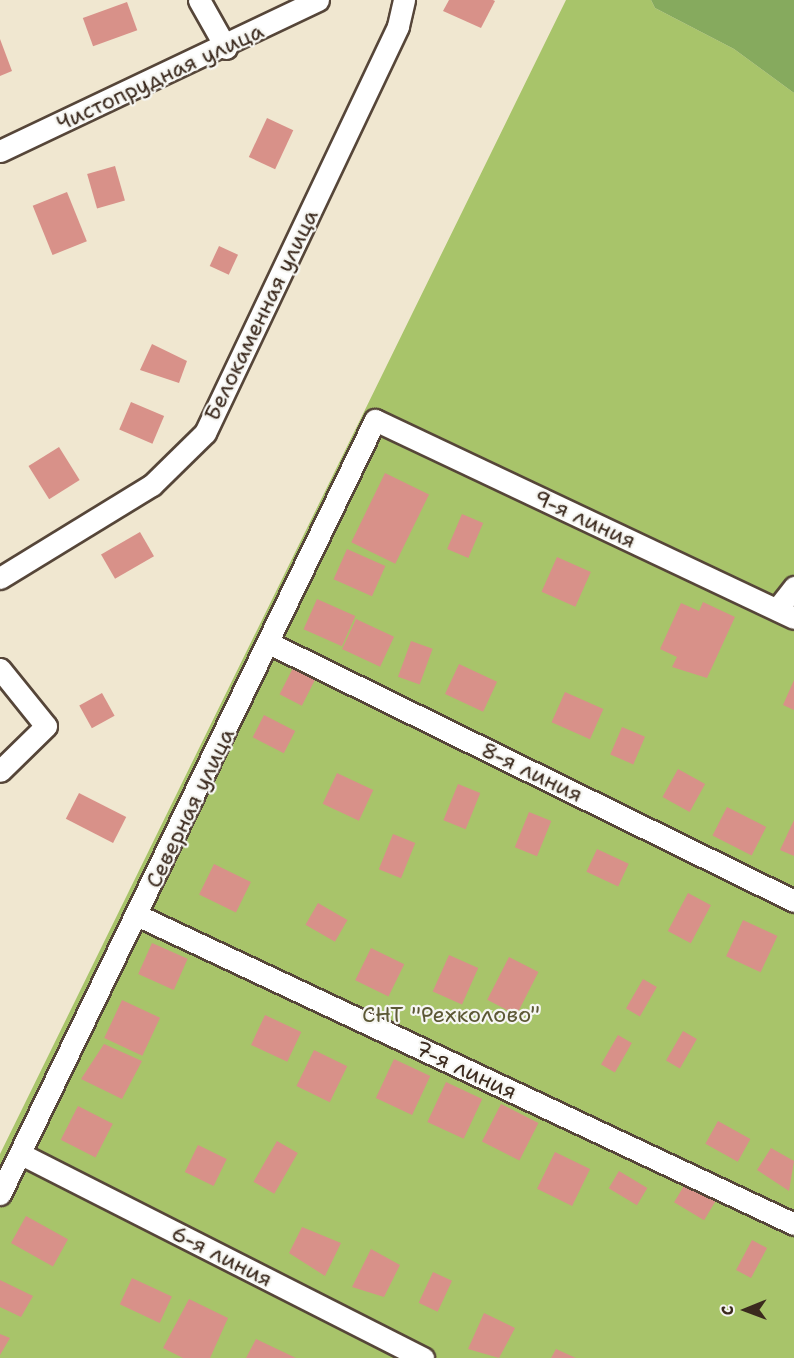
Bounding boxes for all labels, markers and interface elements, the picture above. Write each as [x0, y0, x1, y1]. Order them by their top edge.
street label: Чистопрудная улица [52, 17, 268, 137]
street label: Белокаменная улица [198, 205, 324, 425]
street label: 9-я линия [530, 484, 640, 554]
street label: Северная улица [140, 724, 240, 892]
street label: 8-я линия [477, 736, 587, 808]
park label: СНТ "Рехколово" [362, 1002, 540, 1028]
street label: 7-я линия [411, 1035, 521, 1105]
street label: 6-я линия [167, 1219, 277, 1293]
north arrow [716, 1280, 776, 1340]
text: С [717, 1305, 738, 1315]

